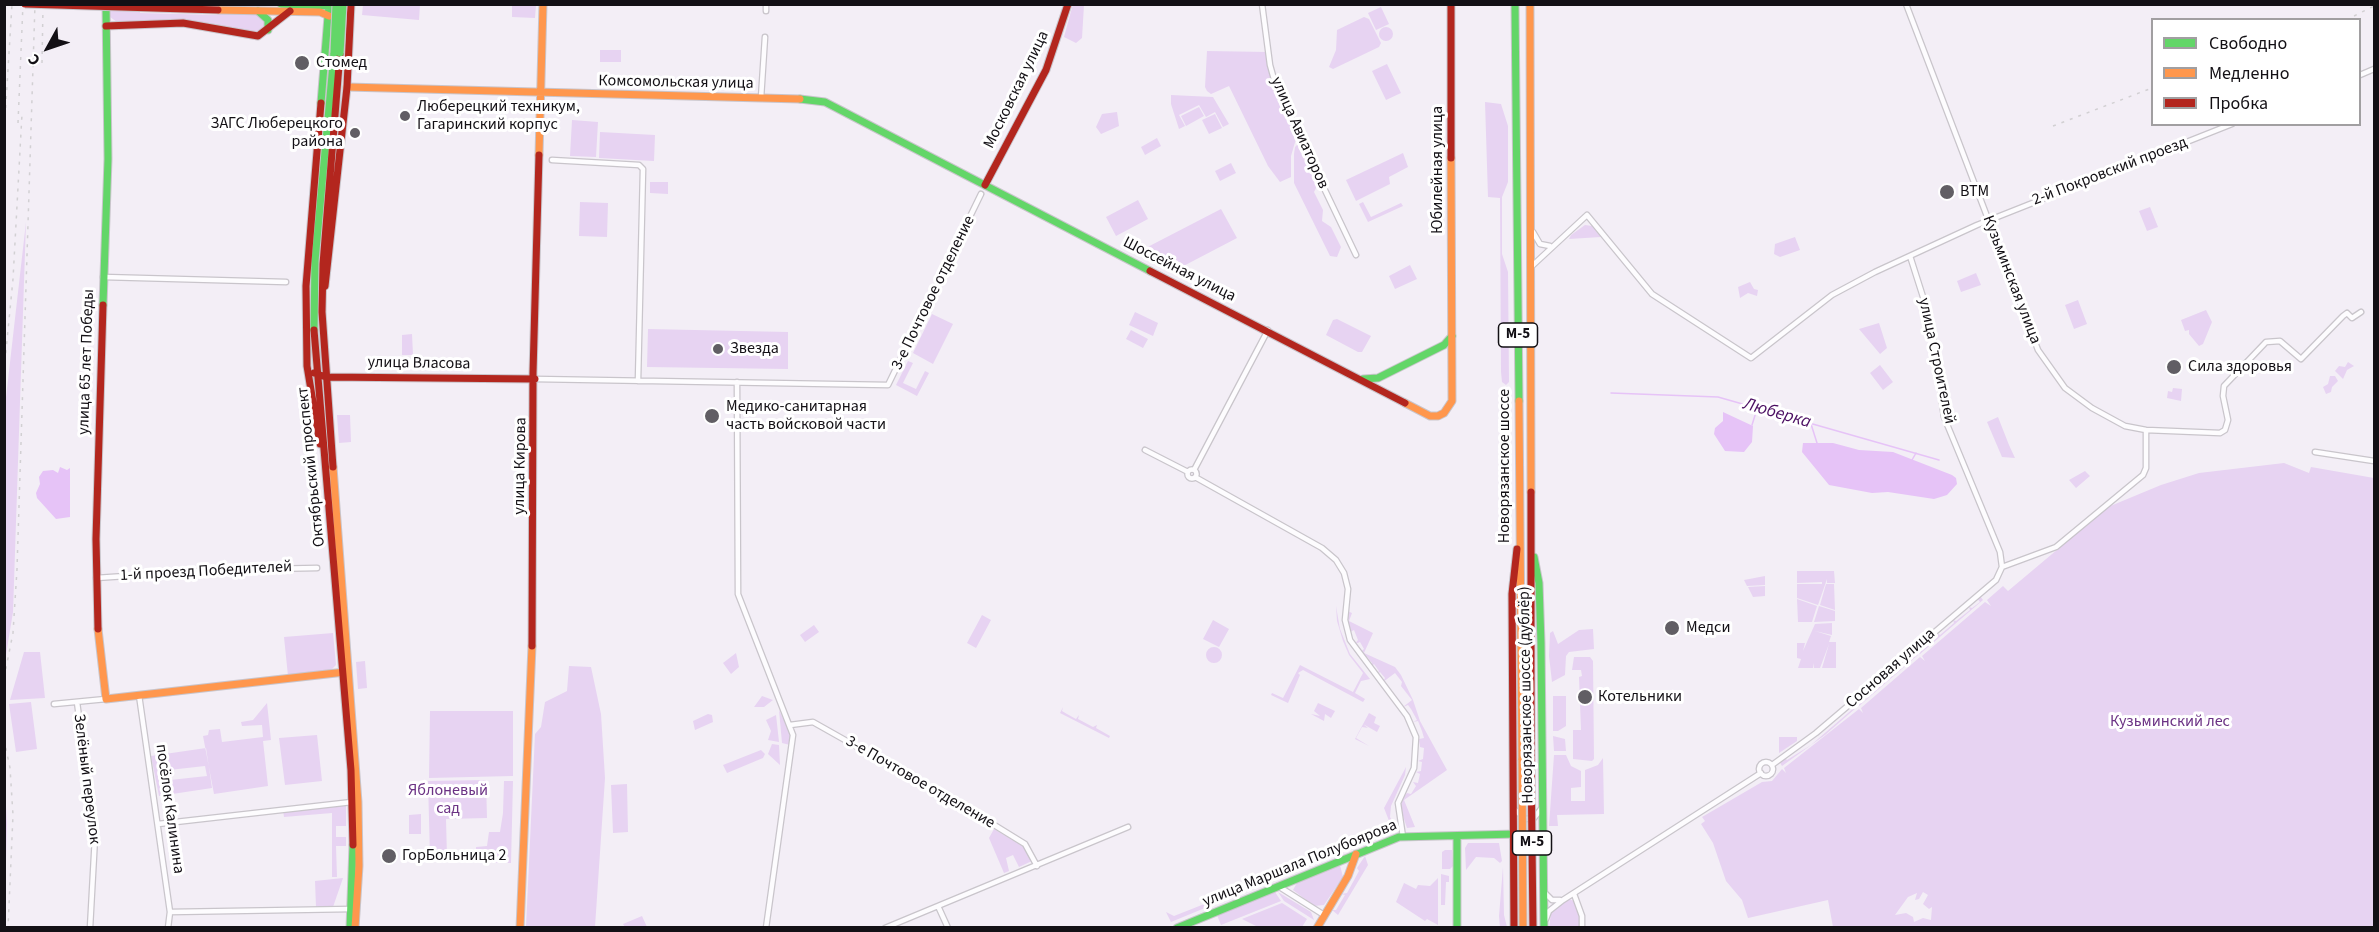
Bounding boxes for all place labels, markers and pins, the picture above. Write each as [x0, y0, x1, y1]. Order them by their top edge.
place label: Стомед [316, 53, 367, 73]
marker: Стомед [293, 54, 311, 72]
place label: Люберецкий техникум, Гагаринский корпус [417, 97, 580, 135]
marker: Люберецкий техникум, Гагаринский корпус [398, 109, 412, 123]
place label: ЗАГС Люберецкого района [211, 114, 343, 152]
marker: ЗАГС Люберецкого района [348, 126, 362, 140]
place label: ВТМ [1960, 182, 1989, 202]
marker: ВТМ [1938, 183, 1956, 201]
place label: Звезда [730, 339, 779, 359]
marker: Звезда [711, 342, 725, 356]
place label: Сила здоровья [2188, 357, 2292, 377]
marker: Сила здоровья [2165, 358, 2183, 376]
place label: Медико-санитарная часть войсковой части [726, 397, 886, 435]
marker: Медико-санитарная часть войсковой части [703, 407, 721, 425]
place label: Медси [1686, 618, 1730, 638]
marker: Медси [1663, 619, 1681, 637]
place label: Котельники [1598, 687, 1682, 707]
marker: Котельники [1576, 688, 1594, 706]
place label: ГорБольница 2 [402, 846, 506, 866]
marker: ГорБольница 2 [380, 847, 398, 865]

